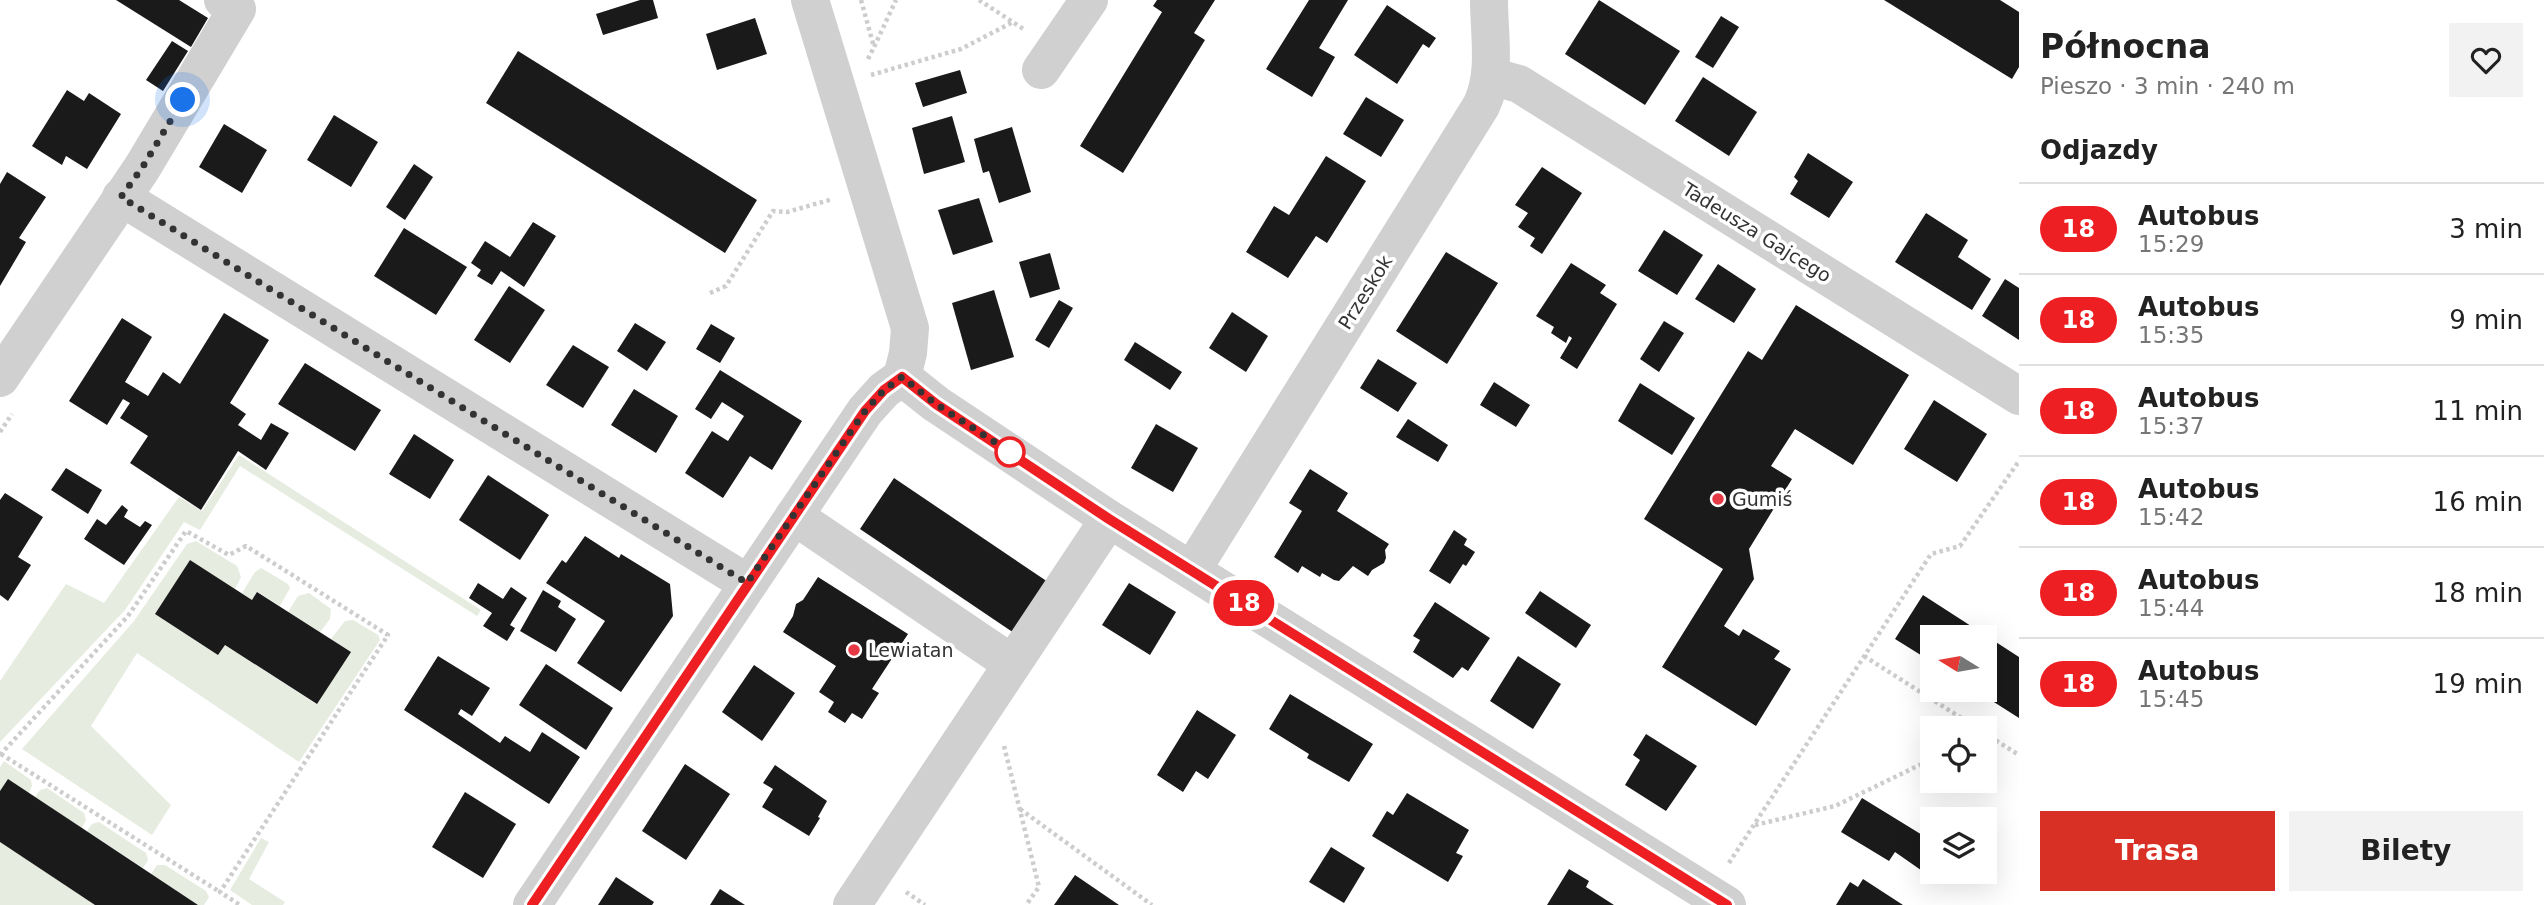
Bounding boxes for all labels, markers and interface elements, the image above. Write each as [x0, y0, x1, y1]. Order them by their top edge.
button: heart [2449, 23, 2523, 97]
text: Północna [2040, 27, 2211, 66]
text: Pieszo · 3 min · 240 m [2040, 73, 2295, 99]
your location [165, 82, 200, 117]
text: Odjazdy [2040, 135, 2158, 165]
street label: Tadeusza Gajcego [1678, 177, 1835, 287]
text: Autobus [2138, 201, 2260, 231]
text: 3 min [2449, 214, 2523, 244]
text: 18 [2062, 215, 2095, 243]
text: 15:29 [2138, 231, 2204, 257]
street label: Przeskok [1334, 251, 1396, 333]
text: Autobus [2138, 292, 2260, 322]
text: 9 min [2449, 305, 2523, 335]
text: 18 [2062, 306, 2095, 334]
text: 15:35 [2138, 322, 2204, 348]
text: Autobus [2138, 383, 2260, 413]
text: 11 min [2433, 396, 2523, 426]
text: 18 [2062, 397, 2095, 425]
text: 15:37 [2138, 413, 2204, 439]
unlabelled marker [995, 437, 1025, 467]
text: Autobus [2138, 474, 2260, 504]
text: 16 min [2433, 487, 2523, 517]
place label: Gumiś [1732, 488, 1792, 510]
text: 18 [2062, 488, 2095, 516]
marker: Gumiś [1710, 491, 1726, 507]
text: 15:42 [2138, 504, 2204, 530]
text: Autobus [2138, 565, 2260, 595]
text: 18 min [2433, 578, 2523, 608]
text: 18 [2062, 579, 2095, 607]
line badge: 18 [1212, 580, 1276, 626]
text: 18 [1227, 589, 1261, 617]
text: 15:44 [2138, 595, 2204, 621]
north arrow [1920, 625, 1997, 702]
map controls [1920, 625, 1997, 884]
place label: Lewiatan [868, 639, 954, 661]
marker: Lewiatan [846, 642, 862, 658]
text: Autobus [2138, 656, 2260, 686]
text: 19 min [2433, 669, 2523, 699]
text: 18 [2062, 670, 2095, 698]
text: 15:45 [2138, 686, 2204, 712]
button: locate [1920, 716, 1997, 793]
button: layers [1920, 807, 1997, 884]
button: Trasa [2040, 811, 2275, 891]
button: Bilety [2289, 811, 2523, 891]

